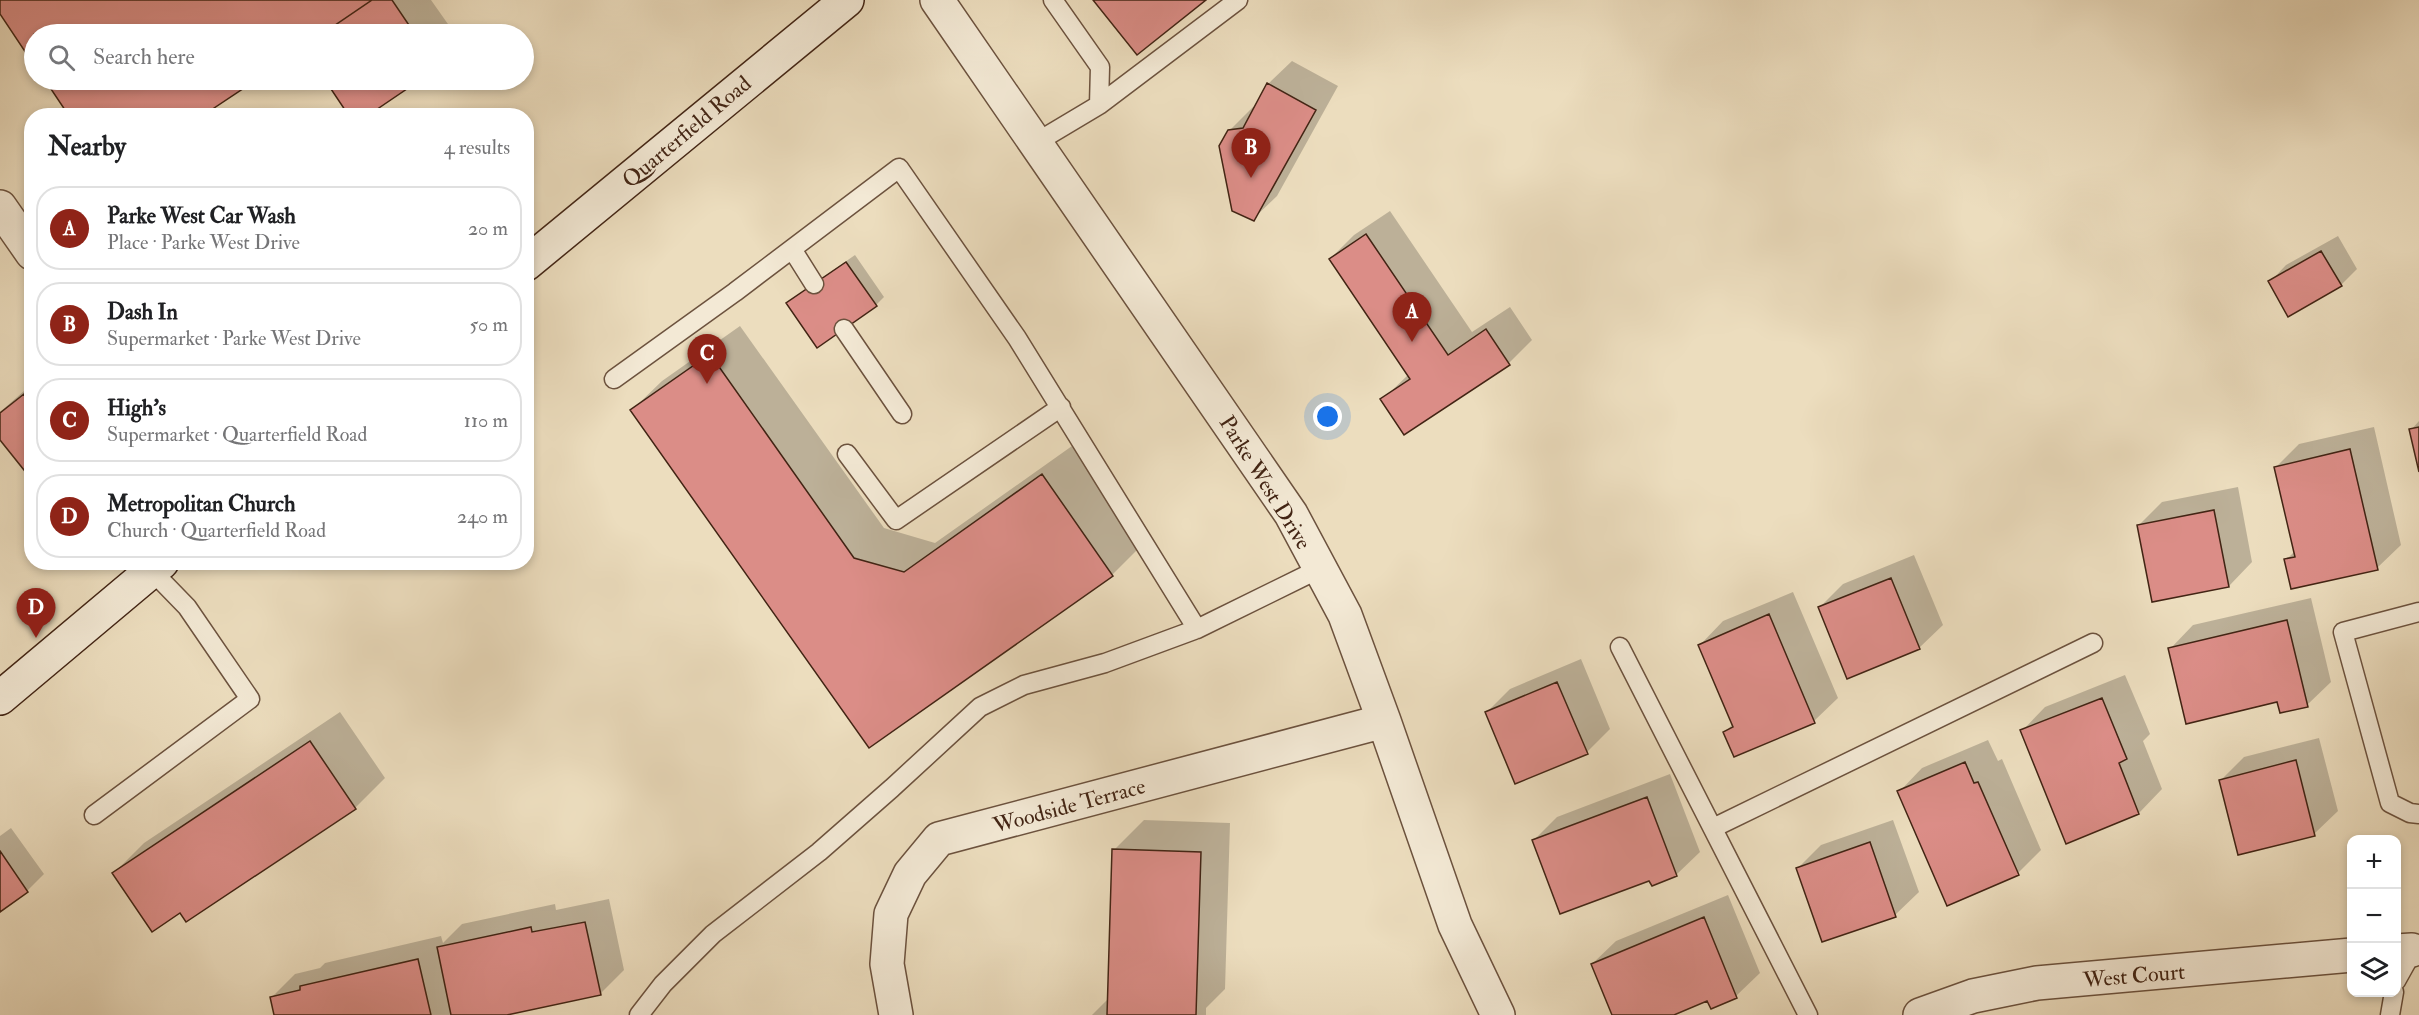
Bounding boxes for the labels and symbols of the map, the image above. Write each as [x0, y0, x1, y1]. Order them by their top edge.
street label: Quarterfield Road [616, 70, 757, 194]
pin: B [1232, 128, 1270, 178]
pin: A [1392, 292, 1432, 342]
pin: C [688, 334, 726, 384]
your location [1313, 402, 1342, 431]
street label: Parke West Drive [1213, 410, 1318, 555]
pin: D [16, 588, 56, 638]
street label: Woodside Terrace [989, 772, 1149, 840]
street label: West Court [2081, 958, 2186, 994]

